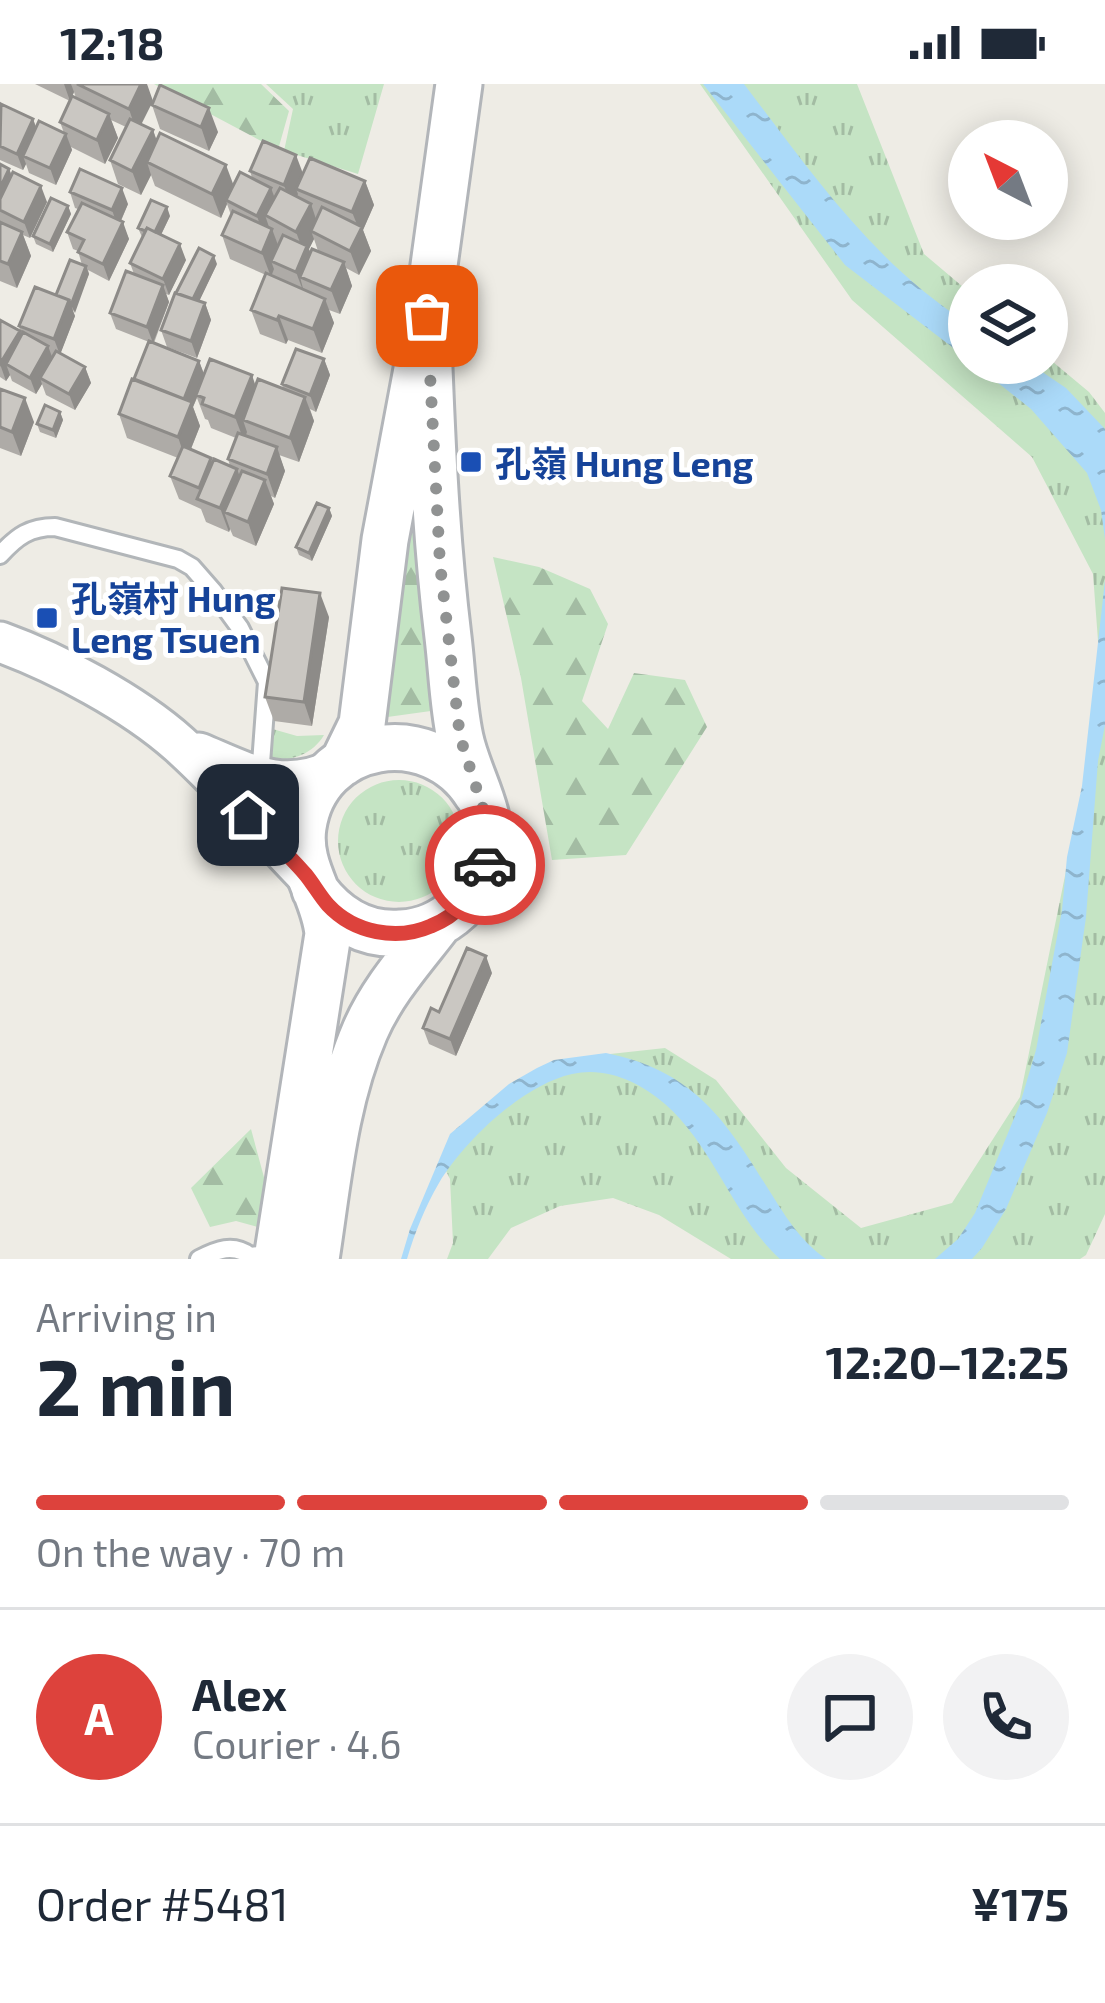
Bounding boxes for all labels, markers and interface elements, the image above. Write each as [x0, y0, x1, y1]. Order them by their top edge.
text: 12:18 [60, 15, 165, 69]
north arrow [948, 120, 1068, 240]
map controls [948, 120, 1068, 384]
button: layers [948, 264, 1068, 384]
pin [376, 265, 478, 367]
icon: bag [394, 283, 460, 349]
place label: 孔嶺 Hung Leng [495, 441, 754, 484]
marker: 孔嶺 Hung Leng [458, 449, 484, 475]
place label: 孔嶺村 Hung Leng Tsuen [71, 576, 276, 660]
marker: 孔嶺村 Hung Leng Tsuen [34, 605, 60, 631]
pin [197, 764, 299, 866]
icon: home [215, 782, 281, 848]
courier [425, 805, 545, 925]
icon: car [452, 832, 518, 898]
text: Arriving in [36, 1293, 217, 1340]
text: 12:20–12:25 [825, 1334, 1069, 1388]
text: 2 min [36, 1338, 235, 1432]
text: On the way · 70 m [36, 1528, 345, 1575]
button: chat [787, 1654, 913, 1780]
button: phone [943, 1654, 1069, 1780]
text: Alex [192, 1666, 287, 1720]
text: A [84, 1690, 114, 1744]
text: Courier · 4.6 [192, 1720, 402, 1767]
text: Order #5481 [36, 1876, 289, 1930]
text: ¥175 [971, 1876, 1069, 1930]

